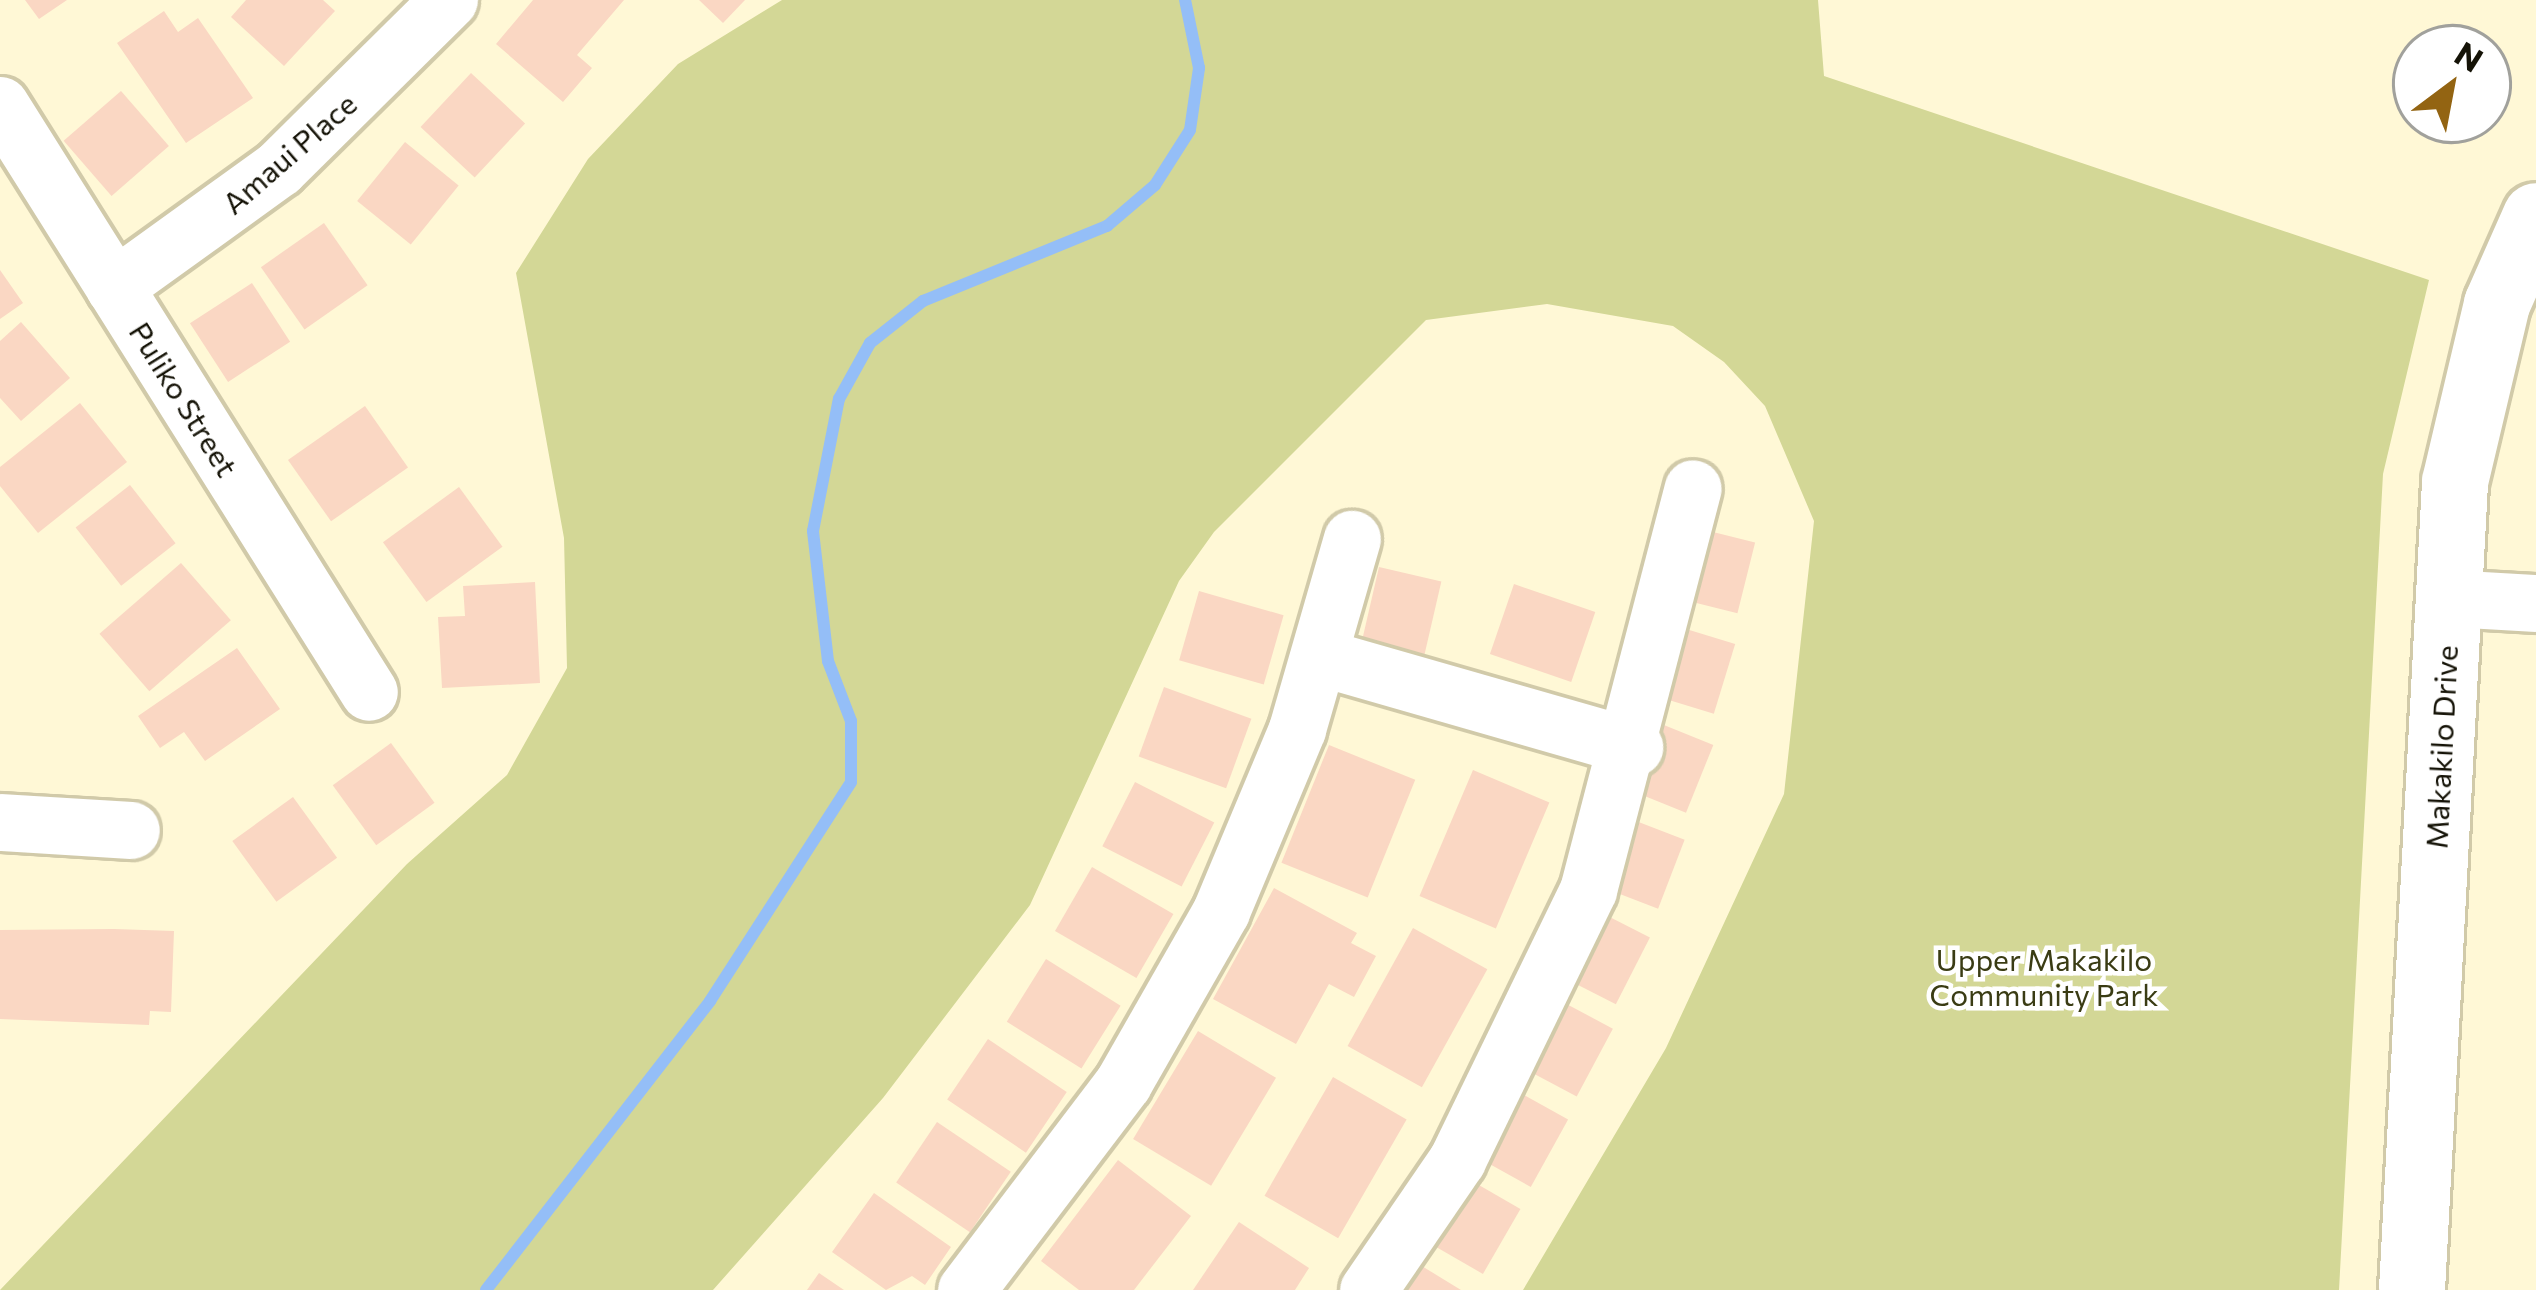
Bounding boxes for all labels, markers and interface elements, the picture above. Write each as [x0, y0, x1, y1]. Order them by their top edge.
north arrow [2392, 24, 2512, 144]
text: N [2448, 32, 2491, 80]
street label: Amaui Place [215, 85, 363, 221]
street label: Puliko Street [122, 315, 246, 483]
street label: Makakilo Drive [2418, 644, 2464, 850]
park label: Upper Makakilo Community Park [1930, 941, 2158, 1012]

